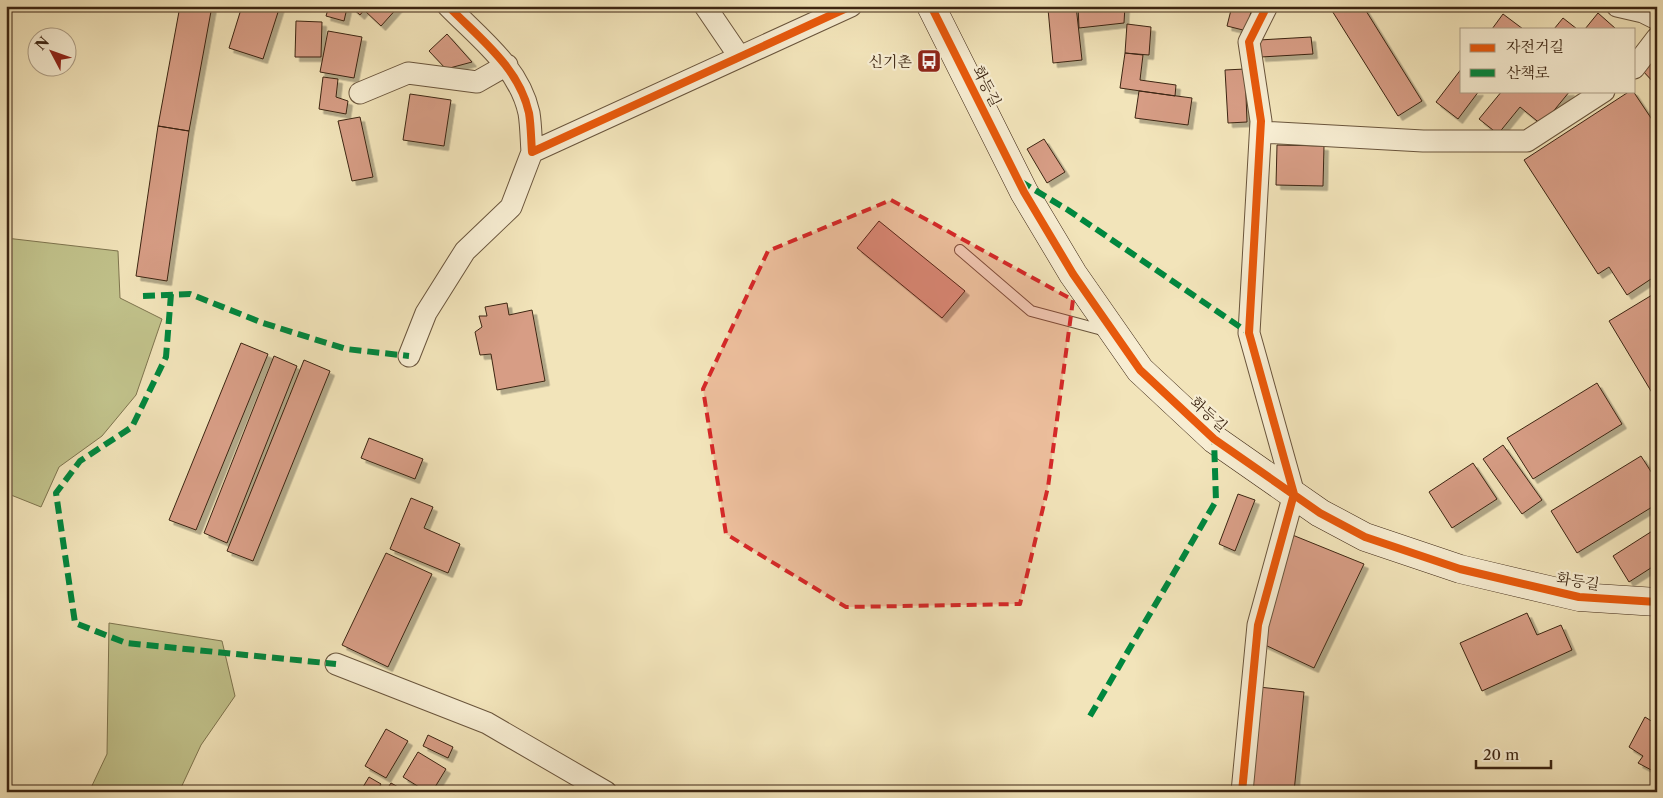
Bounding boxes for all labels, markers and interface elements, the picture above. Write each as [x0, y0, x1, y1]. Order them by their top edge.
north arrow [28, 28, 78, 78]
legend [1460, 28, 1636, 92]
text: N [31, 33, 53, 54]
text: 자전거길 [1506, 37, 1564, 56]
bus stop icon: 신기촌 [916, 48, 942, 74]
place label: 신기촌 [869, 52, 912, 71]
street label: 화등길 [969, 62, 1005, 110]
text: 산책로 [1506, 63, 1550, 82]
street label: 화등길 [1186, 392, 1232, 436]
street label: 화등길 [1555, 568, 1601, 594]
scale bar [1476, 738, 1550, 770]
text: 20 m [1483, 745, 1519, 764]

